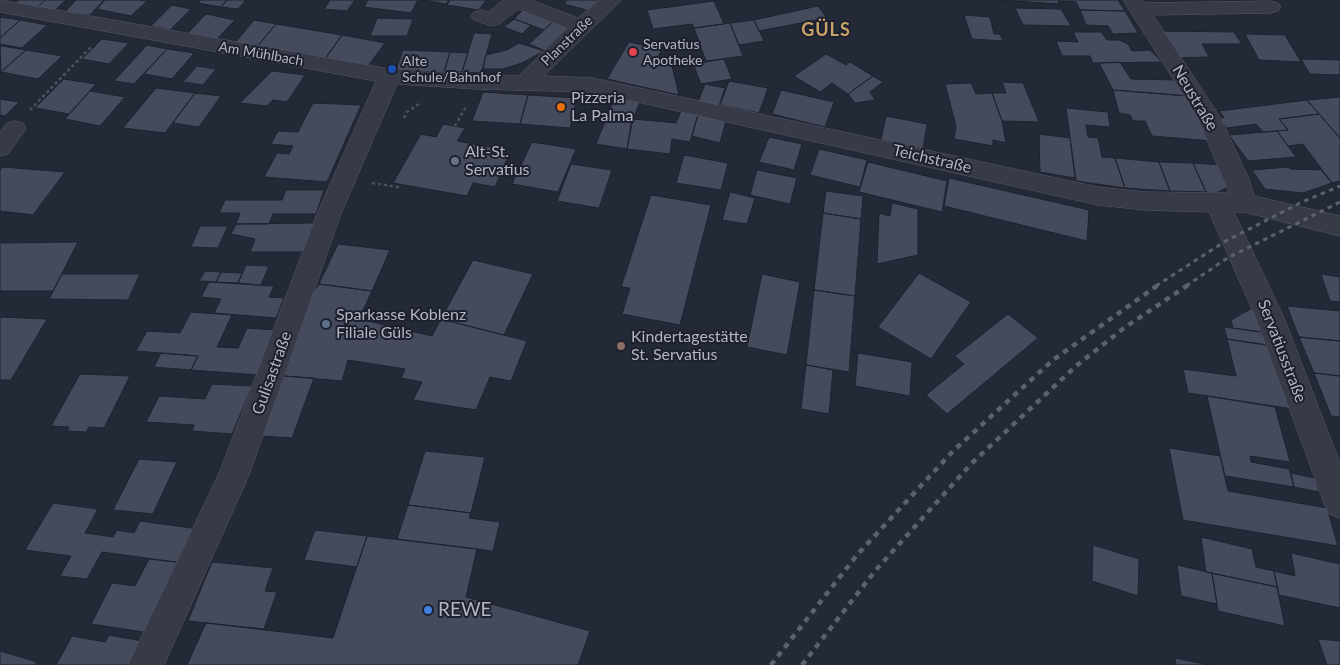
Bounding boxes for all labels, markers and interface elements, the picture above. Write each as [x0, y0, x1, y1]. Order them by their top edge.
street label: Planstraße [538, 12, 596, 70]
district label: GÜLS [801, 19, 851, 41]
place label: Servatius Apotheke [643, 36, 702, 68]
street label: Am Mühlbach [217, 38, 305, 70]
marker: Servatius Apotheke [627, 46, 639, 58]
place label: Alte Schule/Bahnhof [402, 53, 501, 85]
street label: Neustraße [1168, 62, 1222, 134]
marker: Alte Schule/Bahnhof [386, 63, 398, 75]
place label: Pizzeria La Palma [571, 88, 633, 126]
marker: Pizzeria La Palma [555, 101, 567, 113]
street label: Teichstraße [891, 141, 973, 177]
place label: Alt-St. Servatius [465, 142, 530, 180]
marker: Alt-St. Servatius [449, 155, 461, 167]
street label: Servatiusstraße [1254, 297, 1310, 405]
place label: Sparkasse Koblenz Filiale Güls [336, 305, 466, 343]
marker: Sparkasse Koblenz Filiale Güls [320, 318, 332, 330]
place label: Kindertagestätte St. Servatius [631, 327, 748, 365]
street label: Gulisastraße [248, 329, 296, 417]
marker: Kindertagestätte St. Servatius [615, 340, 627, 352]
place label: REWE [438, 599, 492, 621]
marker: REWE [422, 604, 434, 616]

